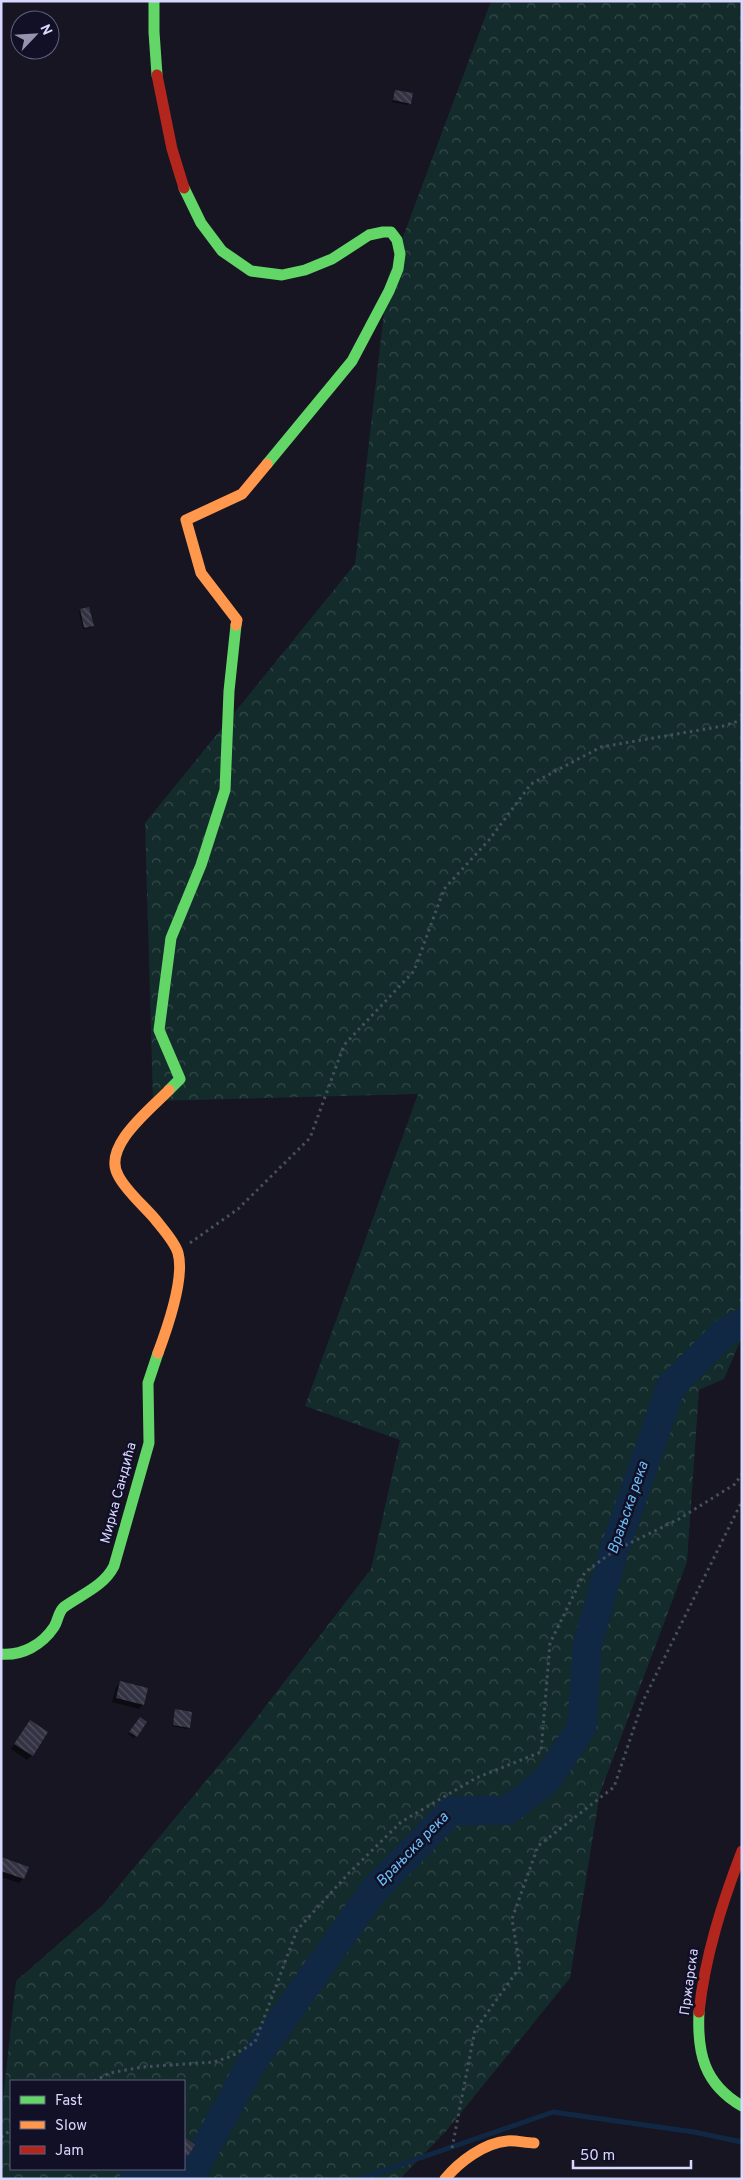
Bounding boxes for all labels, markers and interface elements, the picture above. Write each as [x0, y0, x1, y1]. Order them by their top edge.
north arrow [10, 10, 60, 60]
text: N [36, 22, 55, 38]
street label: Мирка Сандића [97, 1441, 141, 1545]
water label: Врањска река [604, 1459, 654, 1557]
water label: Врањска река [373, 1808, 454, 1891]
street label: Пржарска [677, 1948, 703, 2016]
legend [10, 2080, 185, 2170]
text: Fast [55, 2092, 83, 2111]
text: Slow [55, 2117, 87, 2136]
scale bar [573, 2138, 690, 2170]
text: Jam [55, 2142, 84, 2161]
text: 50 m [580, 2147, 615, 2166]

